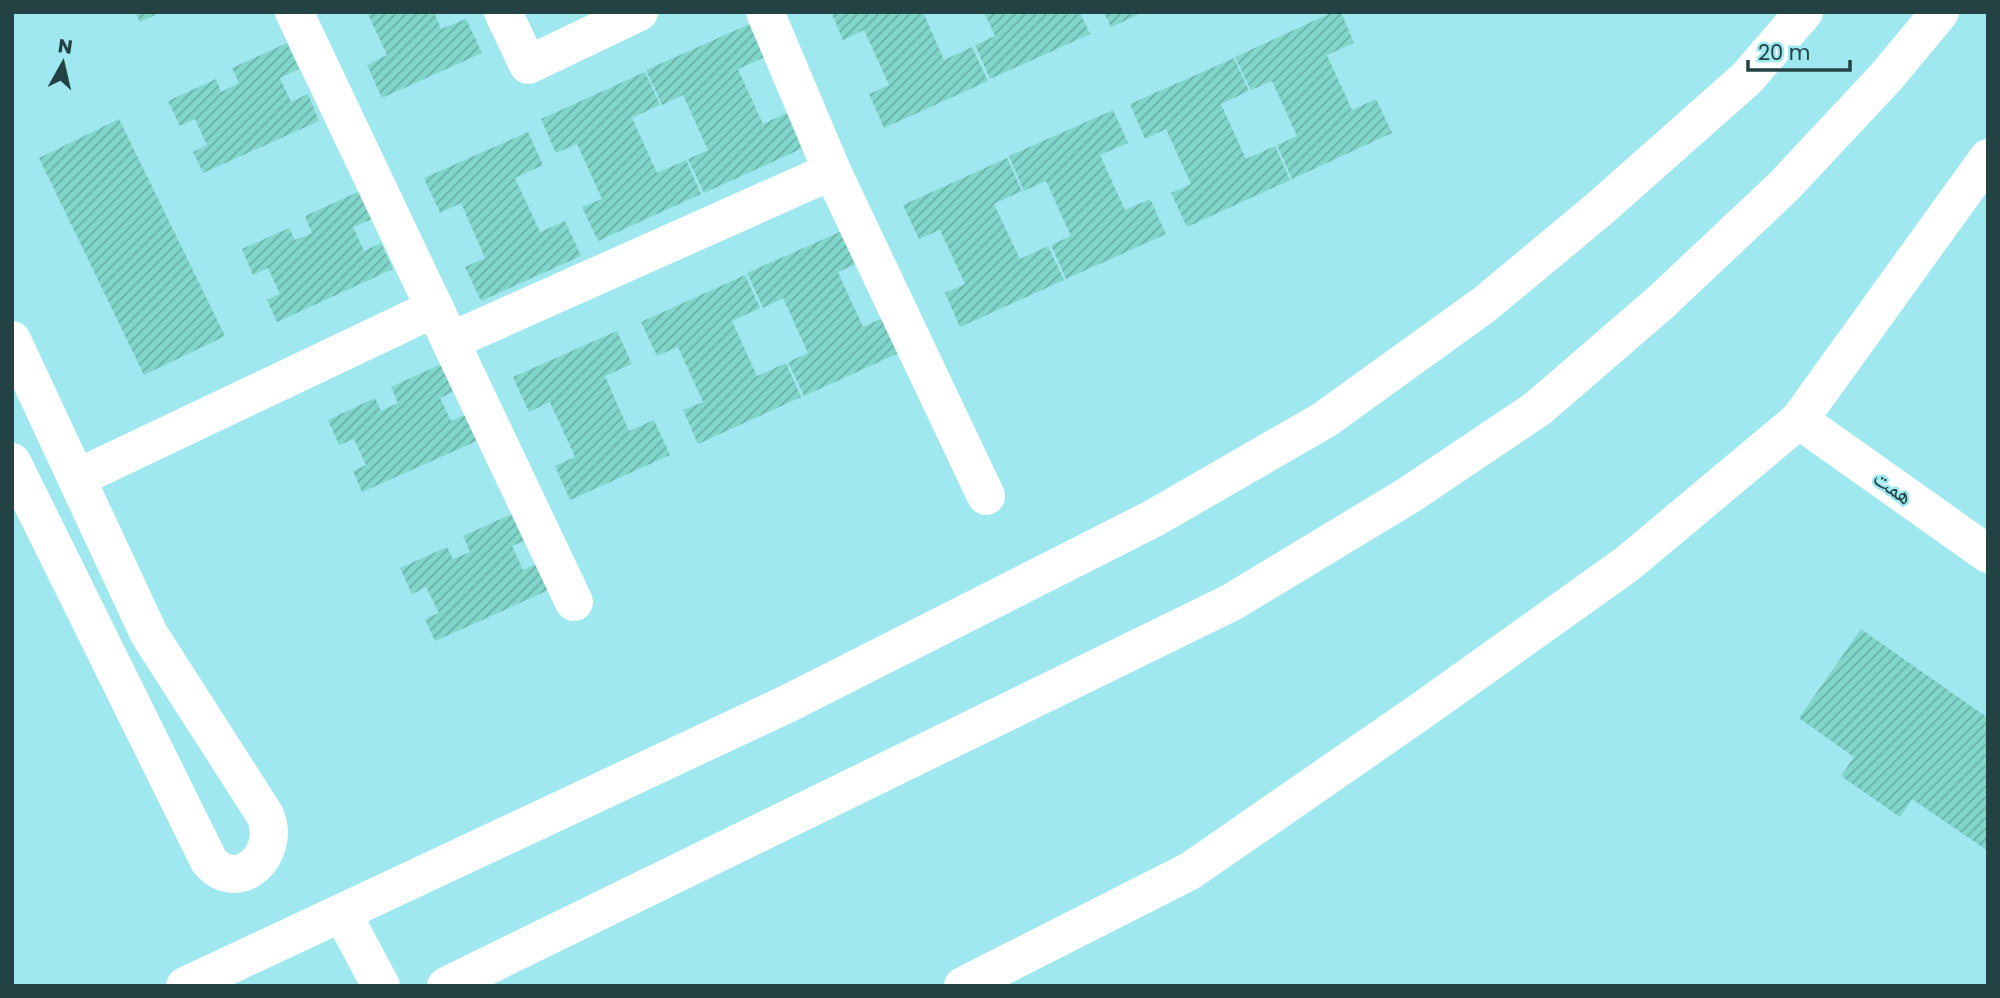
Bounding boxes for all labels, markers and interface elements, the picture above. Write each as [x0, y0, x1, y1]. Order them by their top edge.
north arrow [28, 28, 98, 98]
scale bar [1748, 28, 1850, 72]
text: N [56, 32, 74, 61]
text: 20 m [1758, 38, 1811, 67]
street label: همت [1867, 461, 1920, 512]

